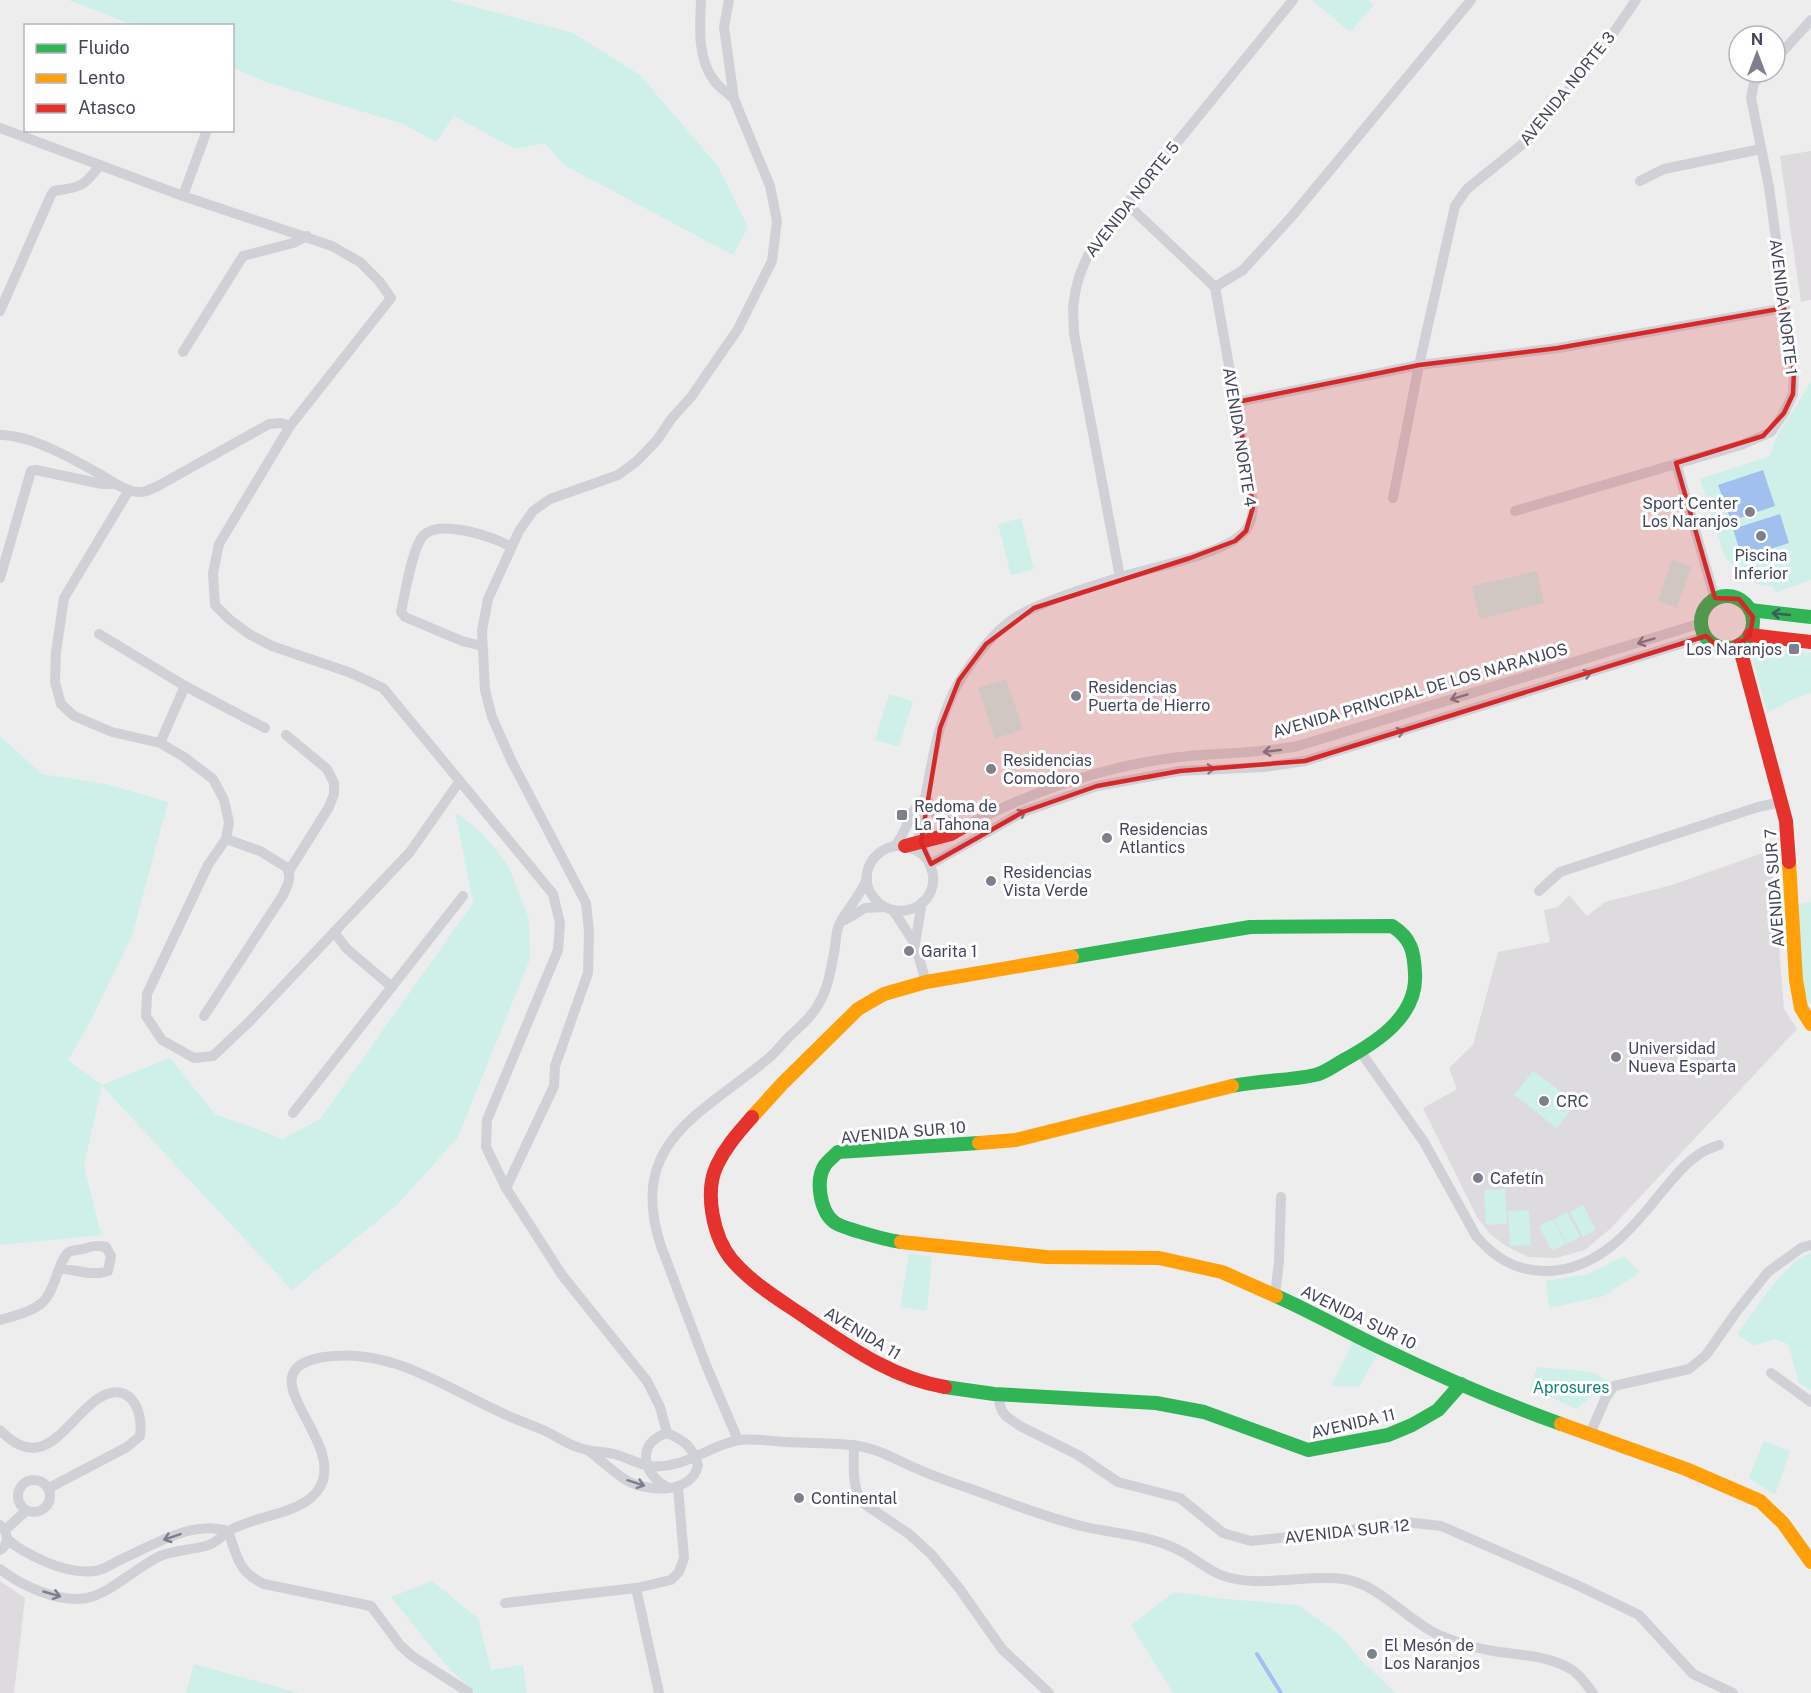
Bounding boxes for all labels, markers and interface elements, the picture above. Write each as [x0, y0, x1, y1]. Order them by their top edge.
legend [24, 24, 234, 132]
north arrow [1727, 24, 1787, 84]
street label: AVENIDA NORTE 3 [1516, 28, 1619, 149]
text: N [1751, 30, 1763, 49]
text: Fluido [78, 37, 130, 58]
text: Lento [78, 67, 125, 88]
text: Atasco [78, 97, 136, 118]
street label: AVENIDA NORTE 5 [1082, 138, 1183, 261]
street label: AVENIDA NORTE 1 [1766, 238, 1801, 376]
street label: AVENIDA NORTE 4 [1219, 366, 1260, 508]
place label: Sport Center Los Naranjos [1642, 494, 1738, 531]
marker: Sport Center Los Naranjos [1743, 505, 1757, 519]
marker: Piscina Inferior [1754, 529, 1768, 543]
place label: Piscina Inferior [1734, 546, 1788, 583]
one-way arrow [1771, 608, 1791, 619]
one-way arrow [1637, 636, 1656, 647]
street label: AVENIDA PRINCIPAL DE LOS NARANJOS [1270, 639, 1570, 742]
place label: Los Naranjos [1686, 640, 1782, 659]
marker: Los Naranjos [1787, 642, 1801, 656]
one-way arrow [1573, 669, 1592, 680]
place label: Residencias Puerta de Hierro [1088, 678, 1210, 715]
marker: Residencias Puerta de Hierro [1069, 689, 1083, 703]
one-way arrow [1450, 692, 1469, 703]
one-way arrow [1387, 726, 1406, 737]
one-way arrow [1262, 745, 1282, 756]
place label: Residencias Comodoro [1003, 751, 1092, 788]
marker: Residencias Comodoro [984, 762, 998, 776]
one-way arrow [1196, 763, 1216, 774]
place label: Redoma de La Tahona [914, 797, 997, 834]
marker: Redoma de La Tahona [895, 808, 909, 822]
one-way arrow [1009, 809, 1026, 821]
place label: Residencias Atlantics [1119, 820, 1208, 857]
street label: AVENIDA SUR 7 [1761, 828, 1788, 948]
marker: Residencias Atlantics [1100, 831, 1114, 845]
place label: Residencias Vista Verde [1003, 863, 1092, 900]
marker: Residencias Vista Verde [984, 874, 998, 888]
place label: Garita 1 [921, 942, 977, 961]
marker: Garita 1 [902, 944, 916, 958]
place label: Universidad Nueva Esparta [1628, 1039, 1736, 1076]
marker: Universidad Nueva Esparta [1609, 1050, 1623, 1064]
place label: CRC [1556, 1092, 1589, 1111]
marker: CRC [1537, 1094, 1551, 1108]
street label: AVENIDA SUR 10 [840, 1118, 967, 1147]
place label: Cafetín [1490, 1169, 1544, 1188]
marker: Cafetín [1471, 1171, 1485, 1185]
street label: AVENIDA SUR 10 [1298, 1281, 1420, 1354]
street label: AVENIDA 11 [821, 1303, 904, 1364]
park label: Aprosures [1533, 1378, 1609, 1397]
street label: AVENIDA 11 [1309, 1405, 1397, 1442]
one-way arrow [626, 1478, 645, 1489]
place label: Continental [811, 1489, 897, 1508]
marker: Continental [792, 1491, 806, 1505]
street label: AVENIDA SUR 12 [1284, 1515, 1410, 1548]
one-way arrow [163, 1532, 181, 1543]
one-way arrow [42, 1589, 61, 1600]
place label: El Mesón de Los Naranjos [1384, 1636, 1480, 1673]
marker: El Mesón de Los Naranjos [1365, 1647, 1379, 1661]

